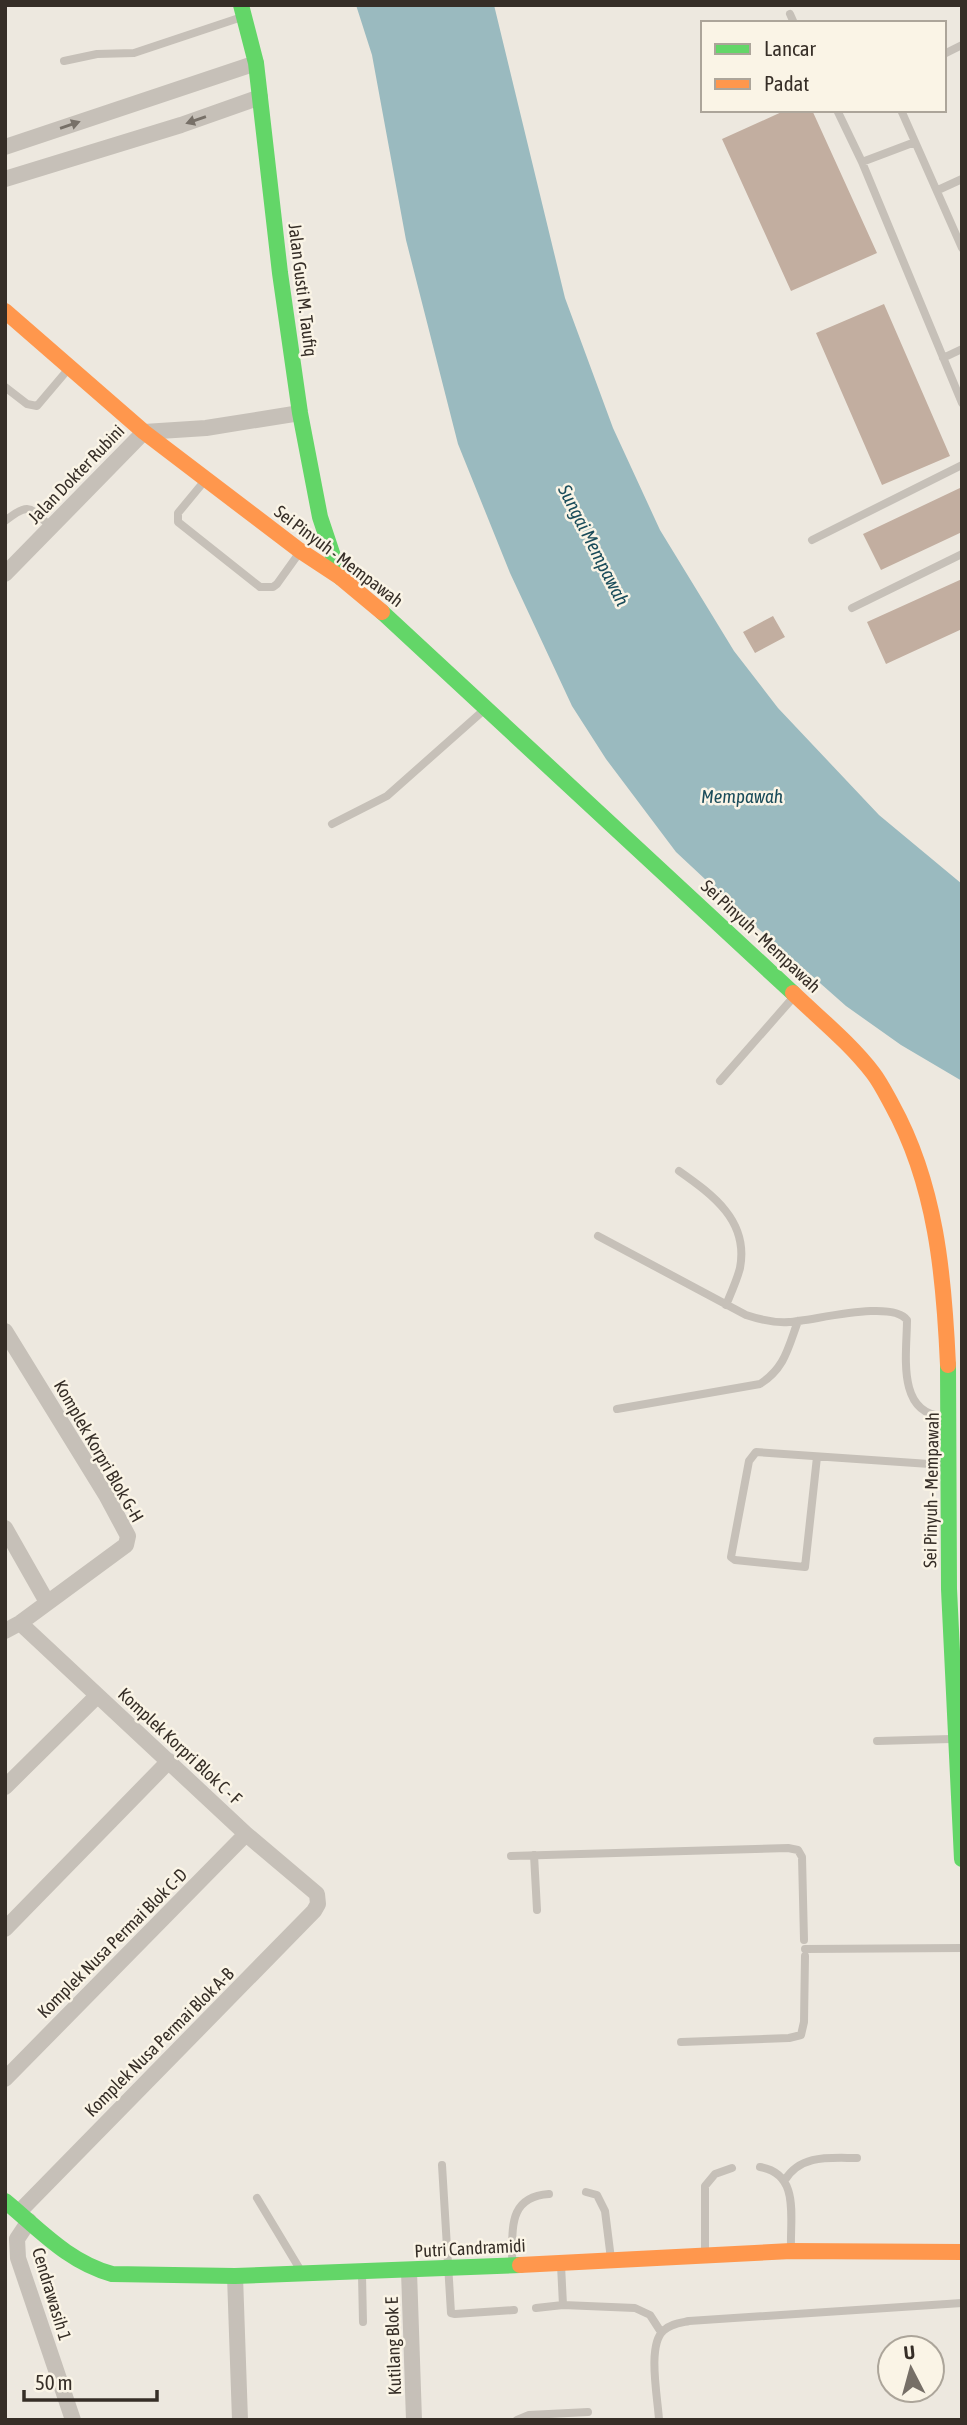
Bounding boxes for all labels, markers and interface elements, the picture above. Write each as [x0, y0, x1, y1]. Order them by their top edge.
legend [701, 21, 946, 112]
text: Lancar [764, 36, 817, 60]
text: Padat [764, 71, 809, 95]
one-way arrow [185, 115, 206, 126]
one-way arrow [60, 119, 81, 130]
street label: Jalan Gusti M. Taufiq [284, 222, 322, 358]
street label: Jalan Dokter Rubini [24, 420, 128, 528]
water label: Sungai Mempawah [554, 480, 634, 609]
street label: Sei Pinyuh - Mempawah [271, 501, 407, 611]
water label: Mempawah [701, 785, 783, 807]
street label: Sei Pinyuh - Mempawah [697, 875, 825, 997]
street label: Komplek Korpri Blok G-H [50, 1376, 148, 1526]
street label: Sei Pinyuh - Mempawah [919, 1412, 943, 1568]
street label: Komplek Korpri Blok C - F [114, 1683, 247, 1809]
street label: Komplek Nusa Permai Blok C-D [33, 1864, 191, 2022]
street label: Komplek Nusa Permai Blok A-B [80, 1963, 238, 2121]
street label: Putri Candramidi [414, 2235, 526, 2261]
street label: Cendrawasih 1 [28, 2245, 76, 2343]
street label: Kutilang Blok E [381, 2296, 405, 2396]
north arrow [876, 2334, 946, 2404]
text: U [902, 2341, 916, 2364]
scale bar [24, 2358, 158, 2402]
text: 50 m [35, 2370, 73, 2394]

